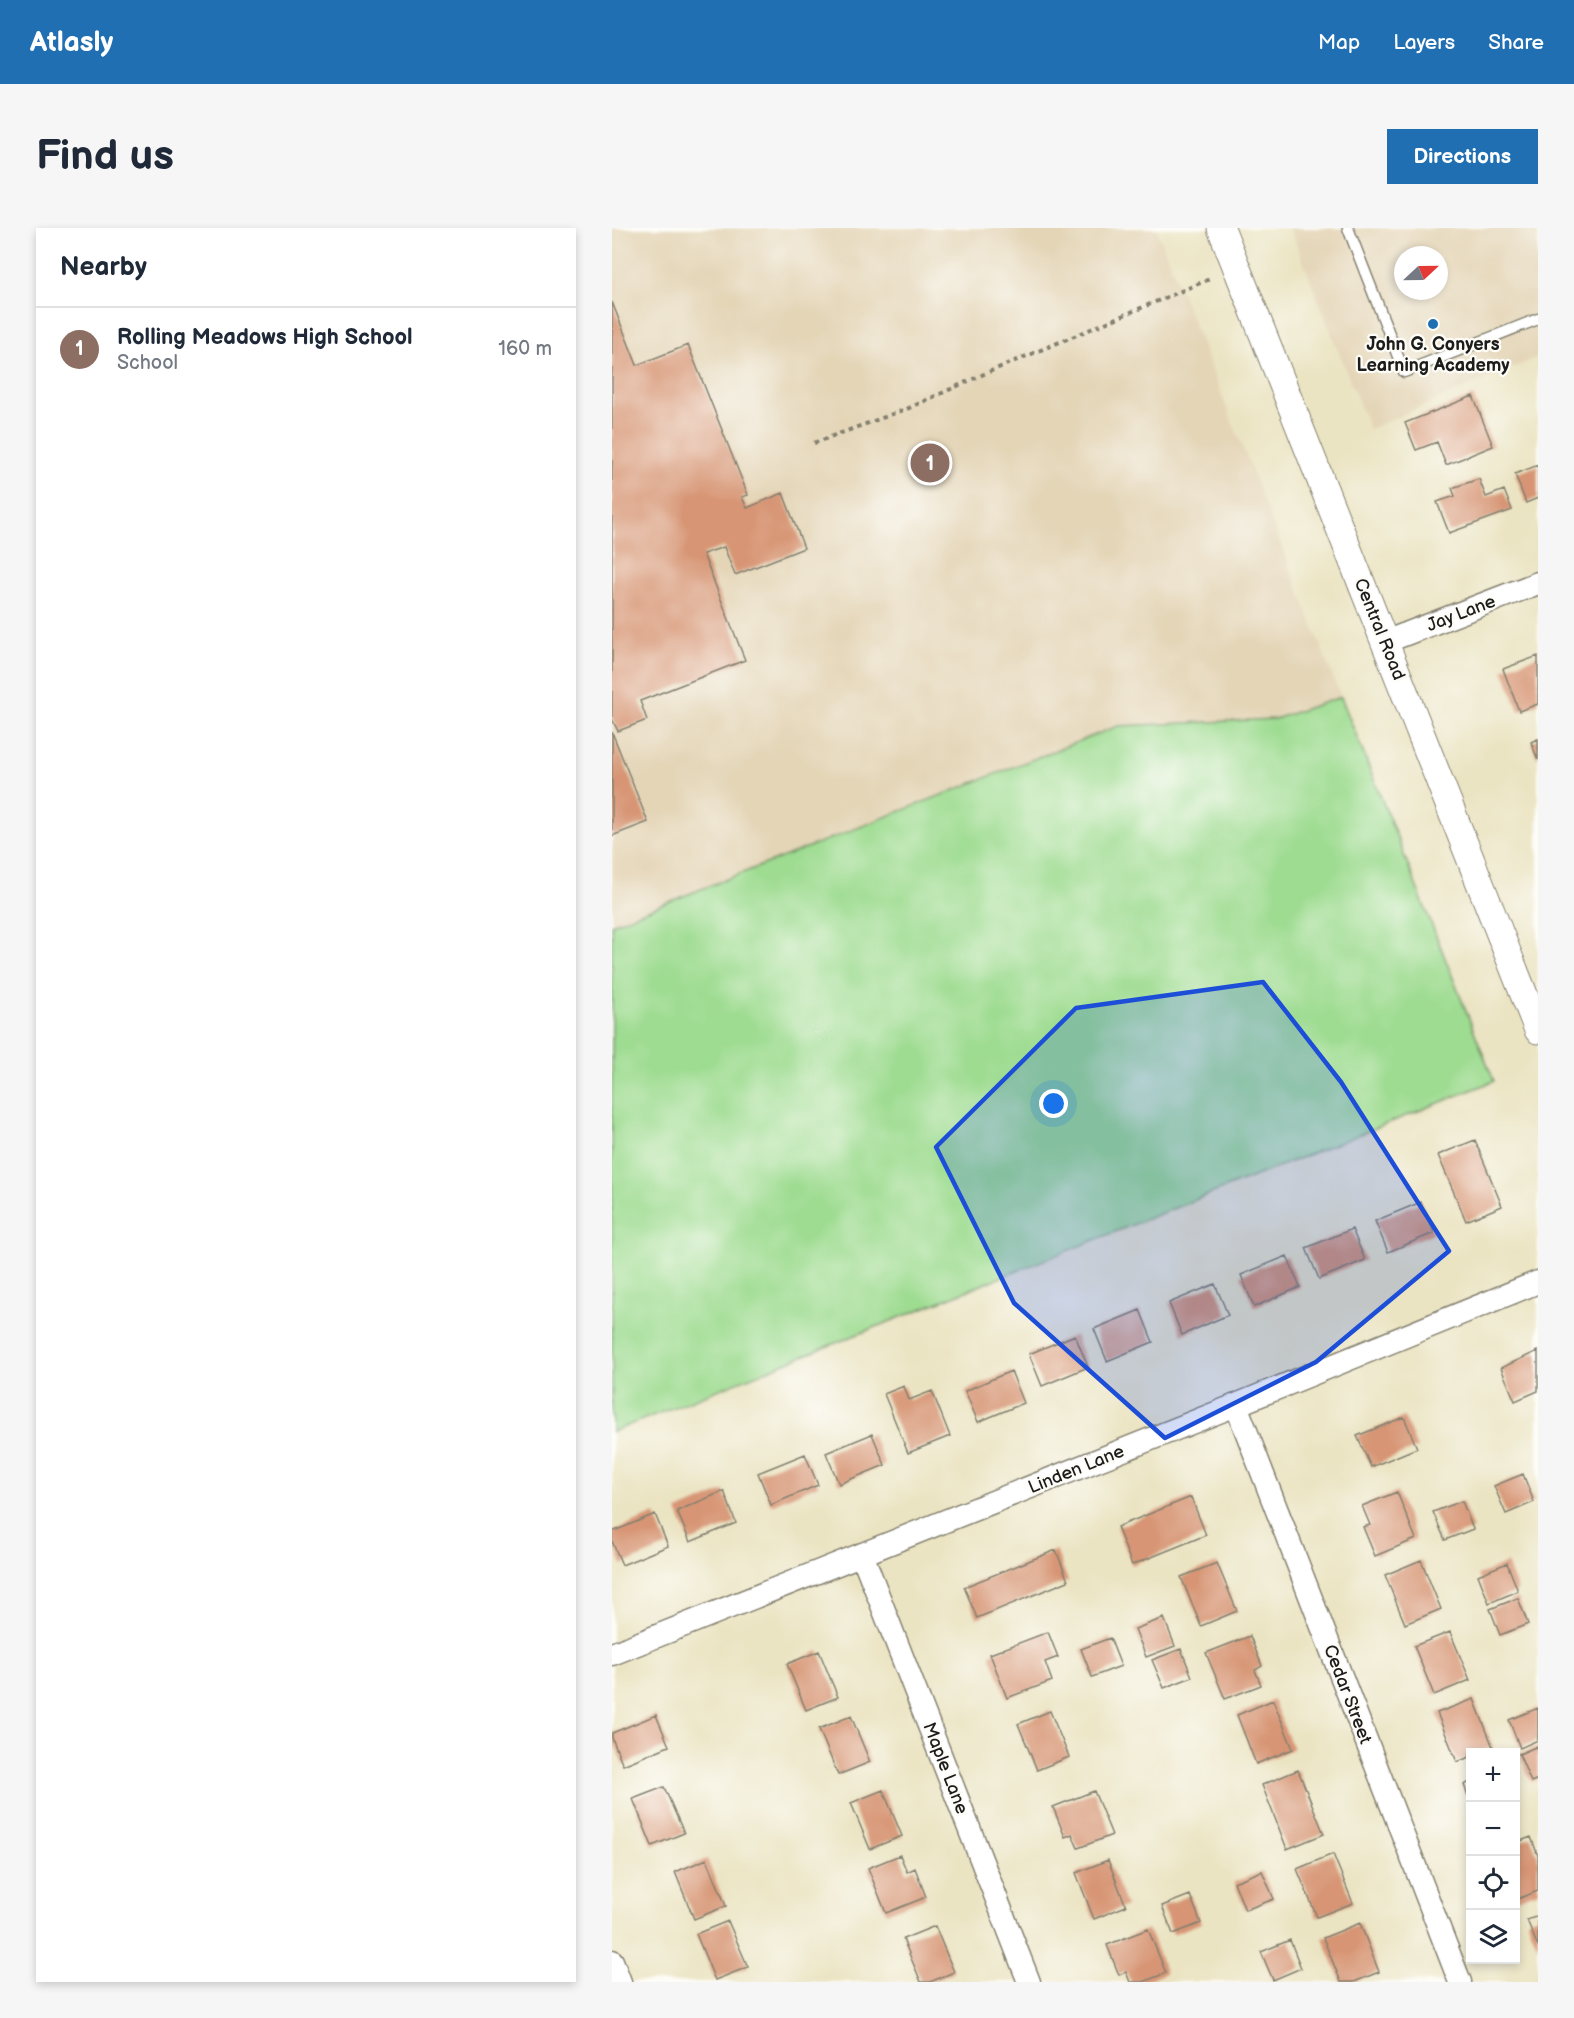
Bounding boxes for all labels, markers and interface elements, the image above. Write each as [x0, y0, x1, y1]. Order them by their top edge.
text: Atlasly [30, 26, 113, 59]
text: Map [1318, 30, 1360, 55]
text: Layers [1393, 30, 1455, 55]
text: Share [1488, 30, 1544, 55]
button: Directions [1387, 129, 1538, 184]
text: Find us [36, 131, 174, 182]
north arrow [1394, 246, 1448, 300]
text: Nearby [60, 252, 147, 283]
marker: John G. Conyers Learning Academy [1426, 317, 1440, 331]
text: Rolling Meadows High School [117, 324, 413, 351]
place label: John G. Conyers Learning Academy [1356, 334, 1510, 376]
text: 1 [75, 337, 84, 361]
text: 160 m [498, 337, 552, 361]
text: School [117, 351, 178, 375]
pin: 1 [910, 440, 950, 486]
street label: Central Road [1350, 575, 1409, 683]
street label: Jay Lane [1424, 591, 1499, 636]
your location [1039, 1089, 1068, 1118]
street label: Linden Lane [1025, 1441, 1127, 1498]
street label: Cedar Street [1319, 1642, 1376, 1747]
street label: Maple Lane [918, 1719, 973, 1817]
map controls [1466, 1748, 1520, 1964]
button: + [1466, 1748, 1520, 1802]
button: − [1466, 1802, 1520, 1856]
button: locate [1466, 1856, 1520, 1910]
button: layers [1466, 1910, 1520, 1964]

